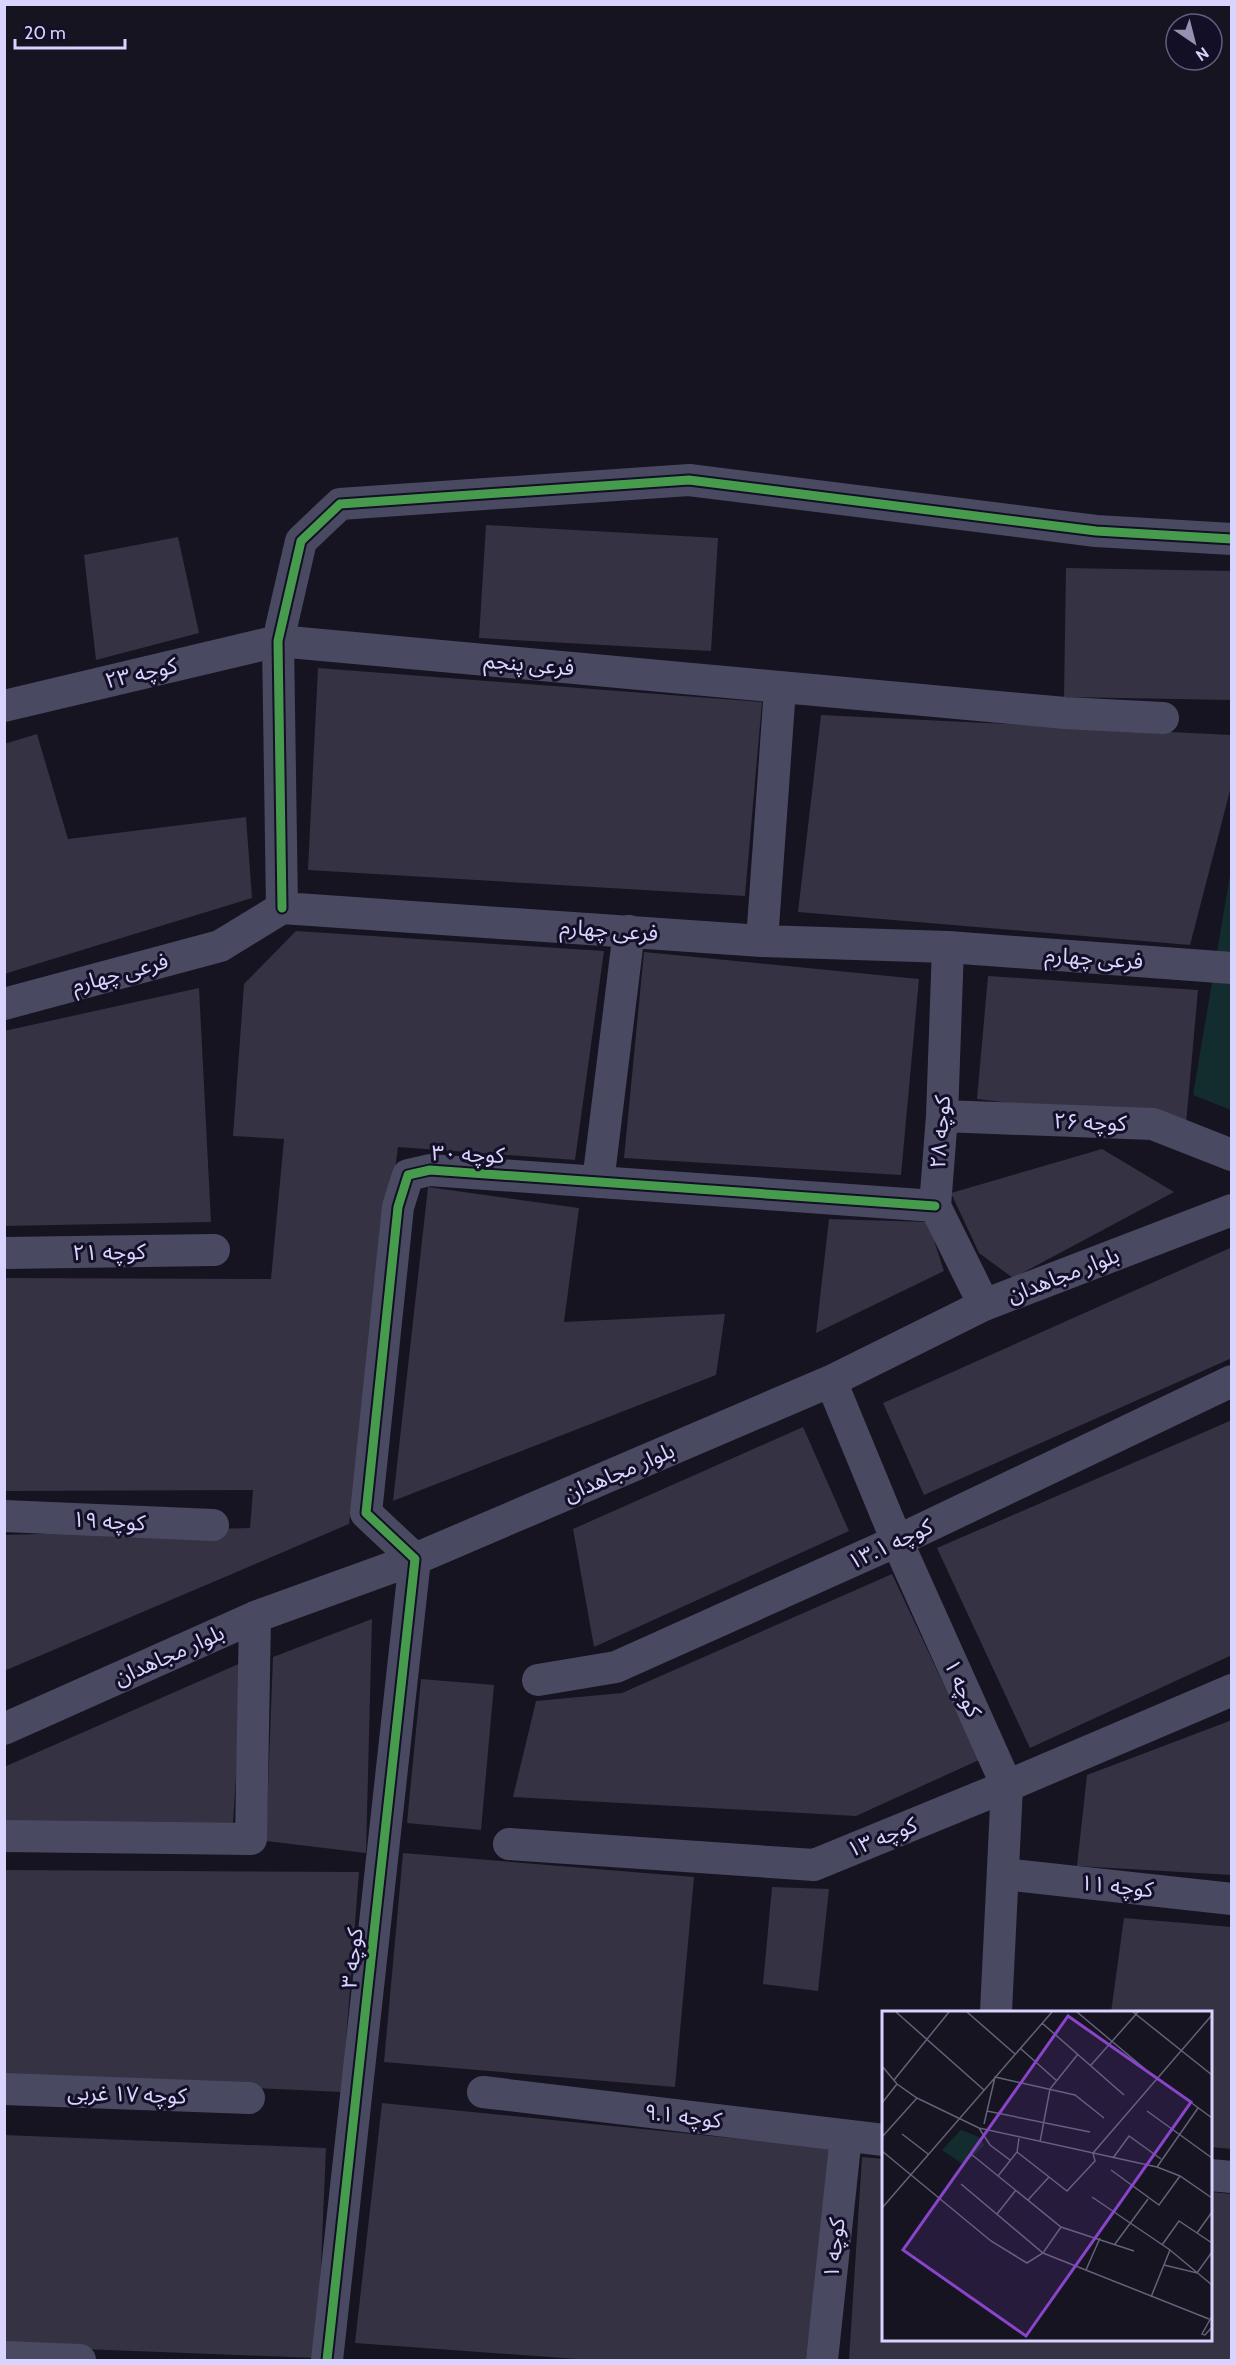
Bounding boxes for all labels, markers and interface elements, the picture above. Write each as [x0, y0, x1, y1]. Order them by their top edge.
scale bar [15, 12, 124, 50]
north arrow [1164, 12, 1224, 72]
text: 20 m [24, 22, 66, 44]
text: N [1192, 43, 1212, 65]
street label: فرعی پنجم [482, 647, 575, 684]
street label: کوچه ۲۳ [102, 651, 181, 695]
street label: فرعی چهارم [559, 913, 659, 950]
street label: فرعی چهارم [1044, 941, 1144, 978]
street label: فرعی چهارم [69, 947, 172, 1002]
street label: کوچه ۲۸ [924, 1094, 957, 1170]
street label: کوچه ۲۶ [1053, 1107, 1128, 1138]
street label: کوچه ۳۰ [431, 1139, 506, 1170]
street label: کوچه ۲۱ [72, 1238, 147, 1267]
street label: بلوار مجاهدان [1003, 1241, 1123, 1309]
street label: بلوار مجاهدان [560, 1437, 678, 1507]
street label: کوچه ۱۹ [72, 1506, 147, 1538]
street label: کوچه ۱۳.۱ [843, 1512, 938, 1576]
street label: بلوار مجاهدان [110, 1619, 228, 1691]
street label: کوچه ۱ [937, 1655, 988, 1722]
street label: کوچه ۱۳ [843, 1810, 922, 1864]
street label: کوچه ۱۱ [1079, 1869, 1156, 1904]
street label: کوچه ۳ [335, 1926, 370, 1990]
inset map [882, 2011, 1212, 2341]
street label: کوچه ۱۷ غربی [67, 2078, 188, 2111]
street label: کوچه ۹.۱ [643, 2098, 724, 2135]
street label: کوچه ۱ [817, 2216, 852, 2280]

